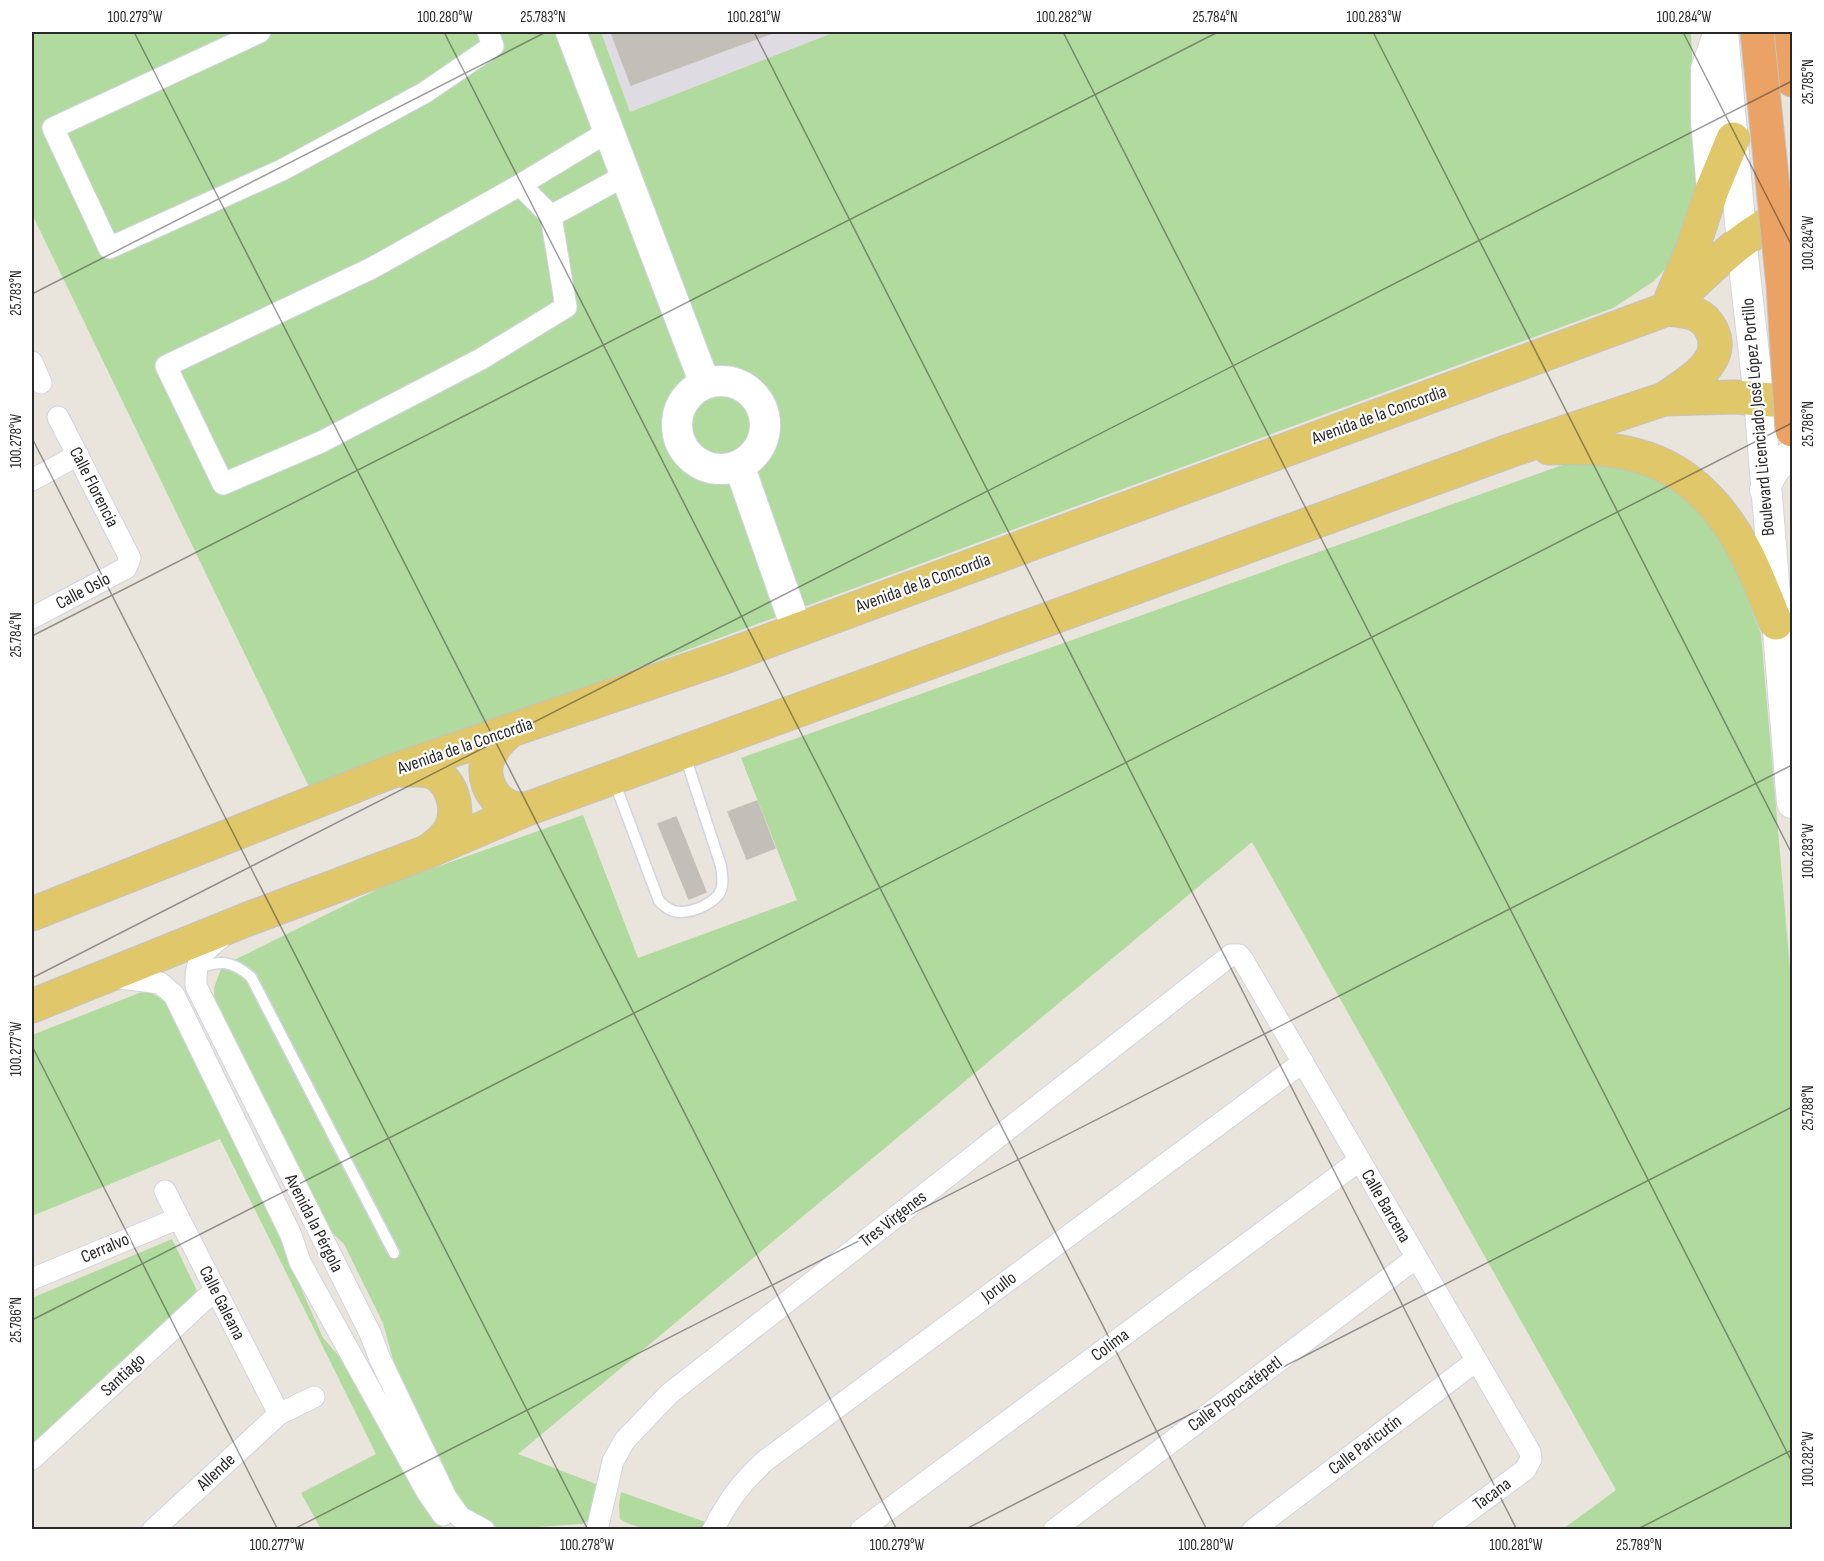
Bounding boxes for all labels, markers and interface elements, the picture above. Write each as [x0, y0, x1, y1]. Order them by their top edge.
text: 100.279°W [108, 8, 163, 27]
text: 100.280°W [417, 8, 473, 27]
text: 25.783°N [520, 8, 566, 27]
text: 100.281°W [727, 8, 781, 27]
text: 100.282°W [1037, 8, 1092, 27]
text: 25.784°N [1192, 8, 1238, 27]
text: 100.283°W [1347, 8, 1402, 27]
text: 100.284°W [1657, 8, 1711, 27]
text: 25.785°N [1799, 59, 1818, 105]
text: 100.284°W [1799, 216, 1818, 270]
text: 25.783°N [7, 270, 26, 316]
street label: Boulevard Licenciado José López Portillo [1737, 297, 1779, 537]
street label: Avenida de la Concordia [1308, 381, 1449, 449]
text: 25.786°N [1799, 401, 1818, 447]
text: 100.278°W [7, 414, 26, 468]
street label: Calle Florencia [65, 443, 123, 531]
street label: Avenida de la Concordia [852, 549, 993, 617]
street label: Calle Oslo [52, 568, 114, 614]
text: 25.784°N [7, 612, 26, 658]
street label: Avenida de la Concordia [394, 713, 535, 779]
text: 100.283°W [1799, 823, 1818, 878]
text: 100.277°W [7, 1022, 26, 1076]
text: 25.788°N [1799, 1085, 1818, 1131]
street label: Calle Barcena [1357, 1166, 1415, 1246]
street label: Avenida la Pérgola [280, 1169, 348, 1276]
street label: Tres Virgenes [855, 1186, 931, 1252]
street label: Cerralvo [78, 1228, 132, 1268]
street label: Calle Galeana [194, 1263, 250, 1344]
street label: Jorullo [977, 1267, 1021, 1307]
text: 25.786°N [7, 1297, 26, 1343]
street label: Colima [1087, 1324, 1133, 1366]
street label: Santiago [97, 1349, 149, 1401]
street label: Calle Popocatépetl [1184, 1352, 1286, 1436]
street label: Calle Paricutín [1324, 1411, 1406, 1479]
text: 100.282°W [1799, 1431, 1818, 1486]
street label: Allende [192, 1449, 239, 1495]
street label: Tacana [1469, 1473, 1515, 1515]
text: 100.277°W [250, 1536, 304, 1555]
text: 100.278°W [560, 1536, 614, 1555]
text: 100.279°W [870, 1536, 925, 1555]
text: 100.280°W [1178, 1536, 1234, 1555]
text: 100.281°W [1489, 1536, 1543, 1555]
text: 25.789°N [1616, 1536, 1662, 1555]

